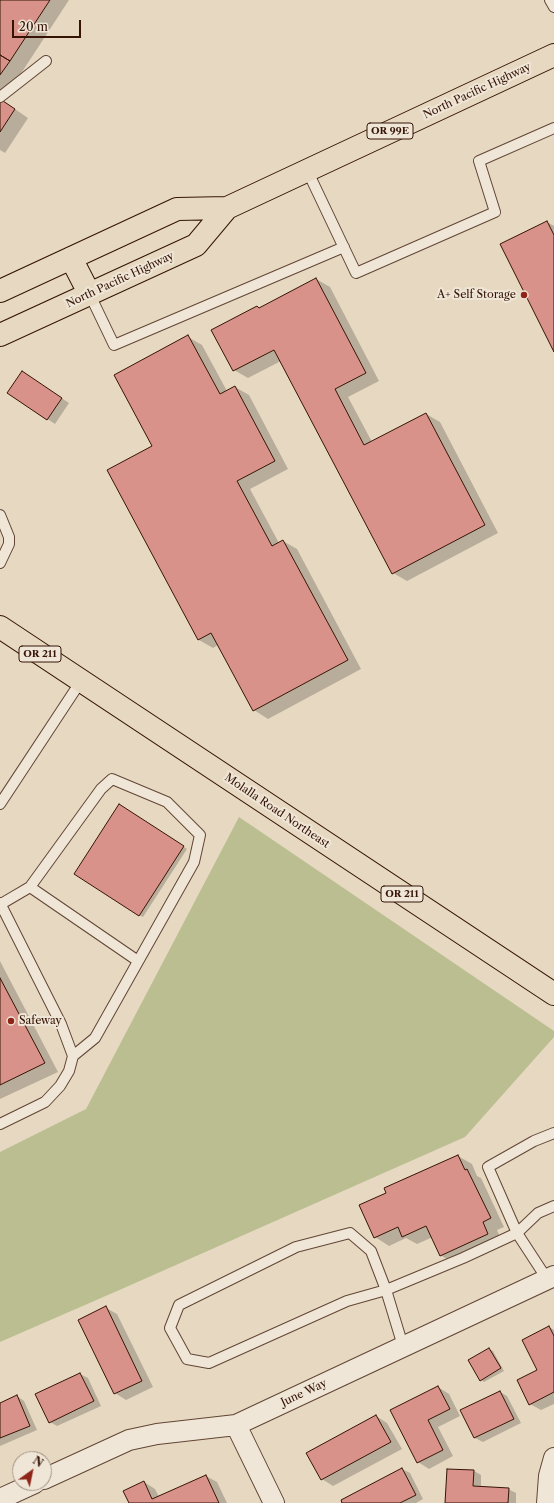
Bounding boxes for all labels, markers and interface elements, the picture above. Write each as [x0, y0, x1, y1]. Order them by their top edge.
scale bar [14, 12, 83, 38]
text: 20 m [19, 19, 48, 34]
street label: North Pacific Highway [421, 60, 533, 122]
road number: OR 99E [367, 123, 413, 139]
street label: North Pacific Highway [64, 249, 176, 311]
place label: A+ Self Storage [437, 288, 516, 302]
marker: A+ Self Storage [519, 290, 529, 300]
road number: OR 211 [19, 646, 61, 662]
street label: Molalla Road Northeast [222, 771, 332, 851]
road number: OR 211 [381, 886, 423, 902]
place label: Safeway [19, 1014, 62, 1028]
marker: Safeway [6, 1016, 16, 1026]
street label: June Way [279, 1377, 329, 1409]
north arrow [12, 1451, 52, 1491]
text: N [30, 1453, 46, 1470]

